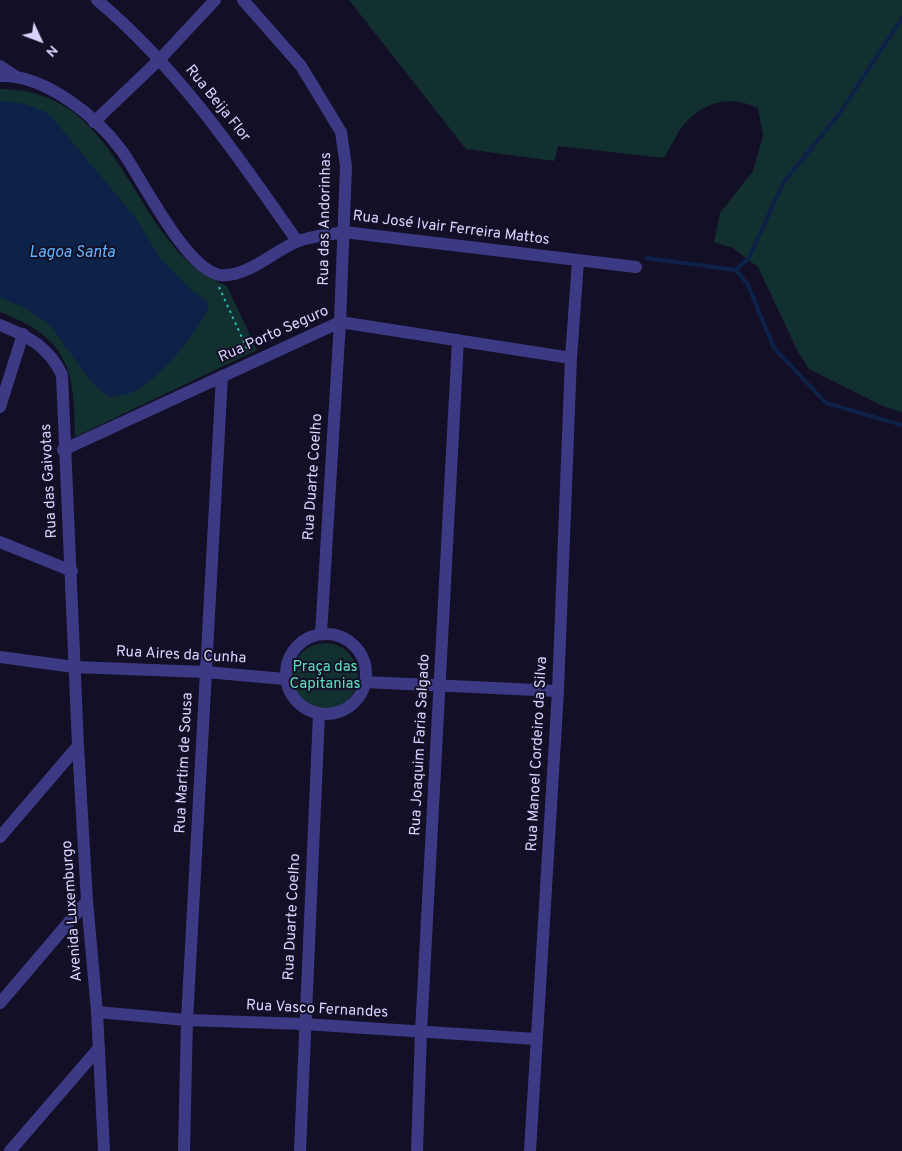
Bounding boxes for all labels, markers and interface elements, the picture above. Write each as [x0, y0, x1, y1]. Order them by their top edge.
north arrow [15, 15, 65, 65]
text: N [42, 41, 61, 60]
street label: Rua Beija Flor [181, 62, 253, 146]
street label: Rua das Andorinhas [316, 152, 336, 286]
street label: Rua José Ivair Ferreira Mattos [351, 208, 551, 250]
water label: Lagoa Santa [29, 244, 115, 264]
street label: Rua Porto Seguro [216, 303, 332, 367]
street label: Rua Duarte Coelho [301, 413, 327, 541]
street label: Rua das Gaivotas [38, 423, 62, 539]
street label: Rua Aires da Cunha [115, 644, 247, 668]
street label: Rua Joaquim Faria Salgado [407, 654, 435, 836]
street label: Rua Manoel Cordeiro da Silva [524, 656, 552, 852]
park label: Praça das Capitanias [290, 659, 360, 694]
street label: Rua Martim de Sousa [172, 692, 198, 834]
street label: Avenida Luxemburgo [59, 840, 87, 982]
street label: Rua Duarte Coelho [281, 853, 305, 981]
street label: Rua Vasco Fernandes [245, 997, 389, 1023]

